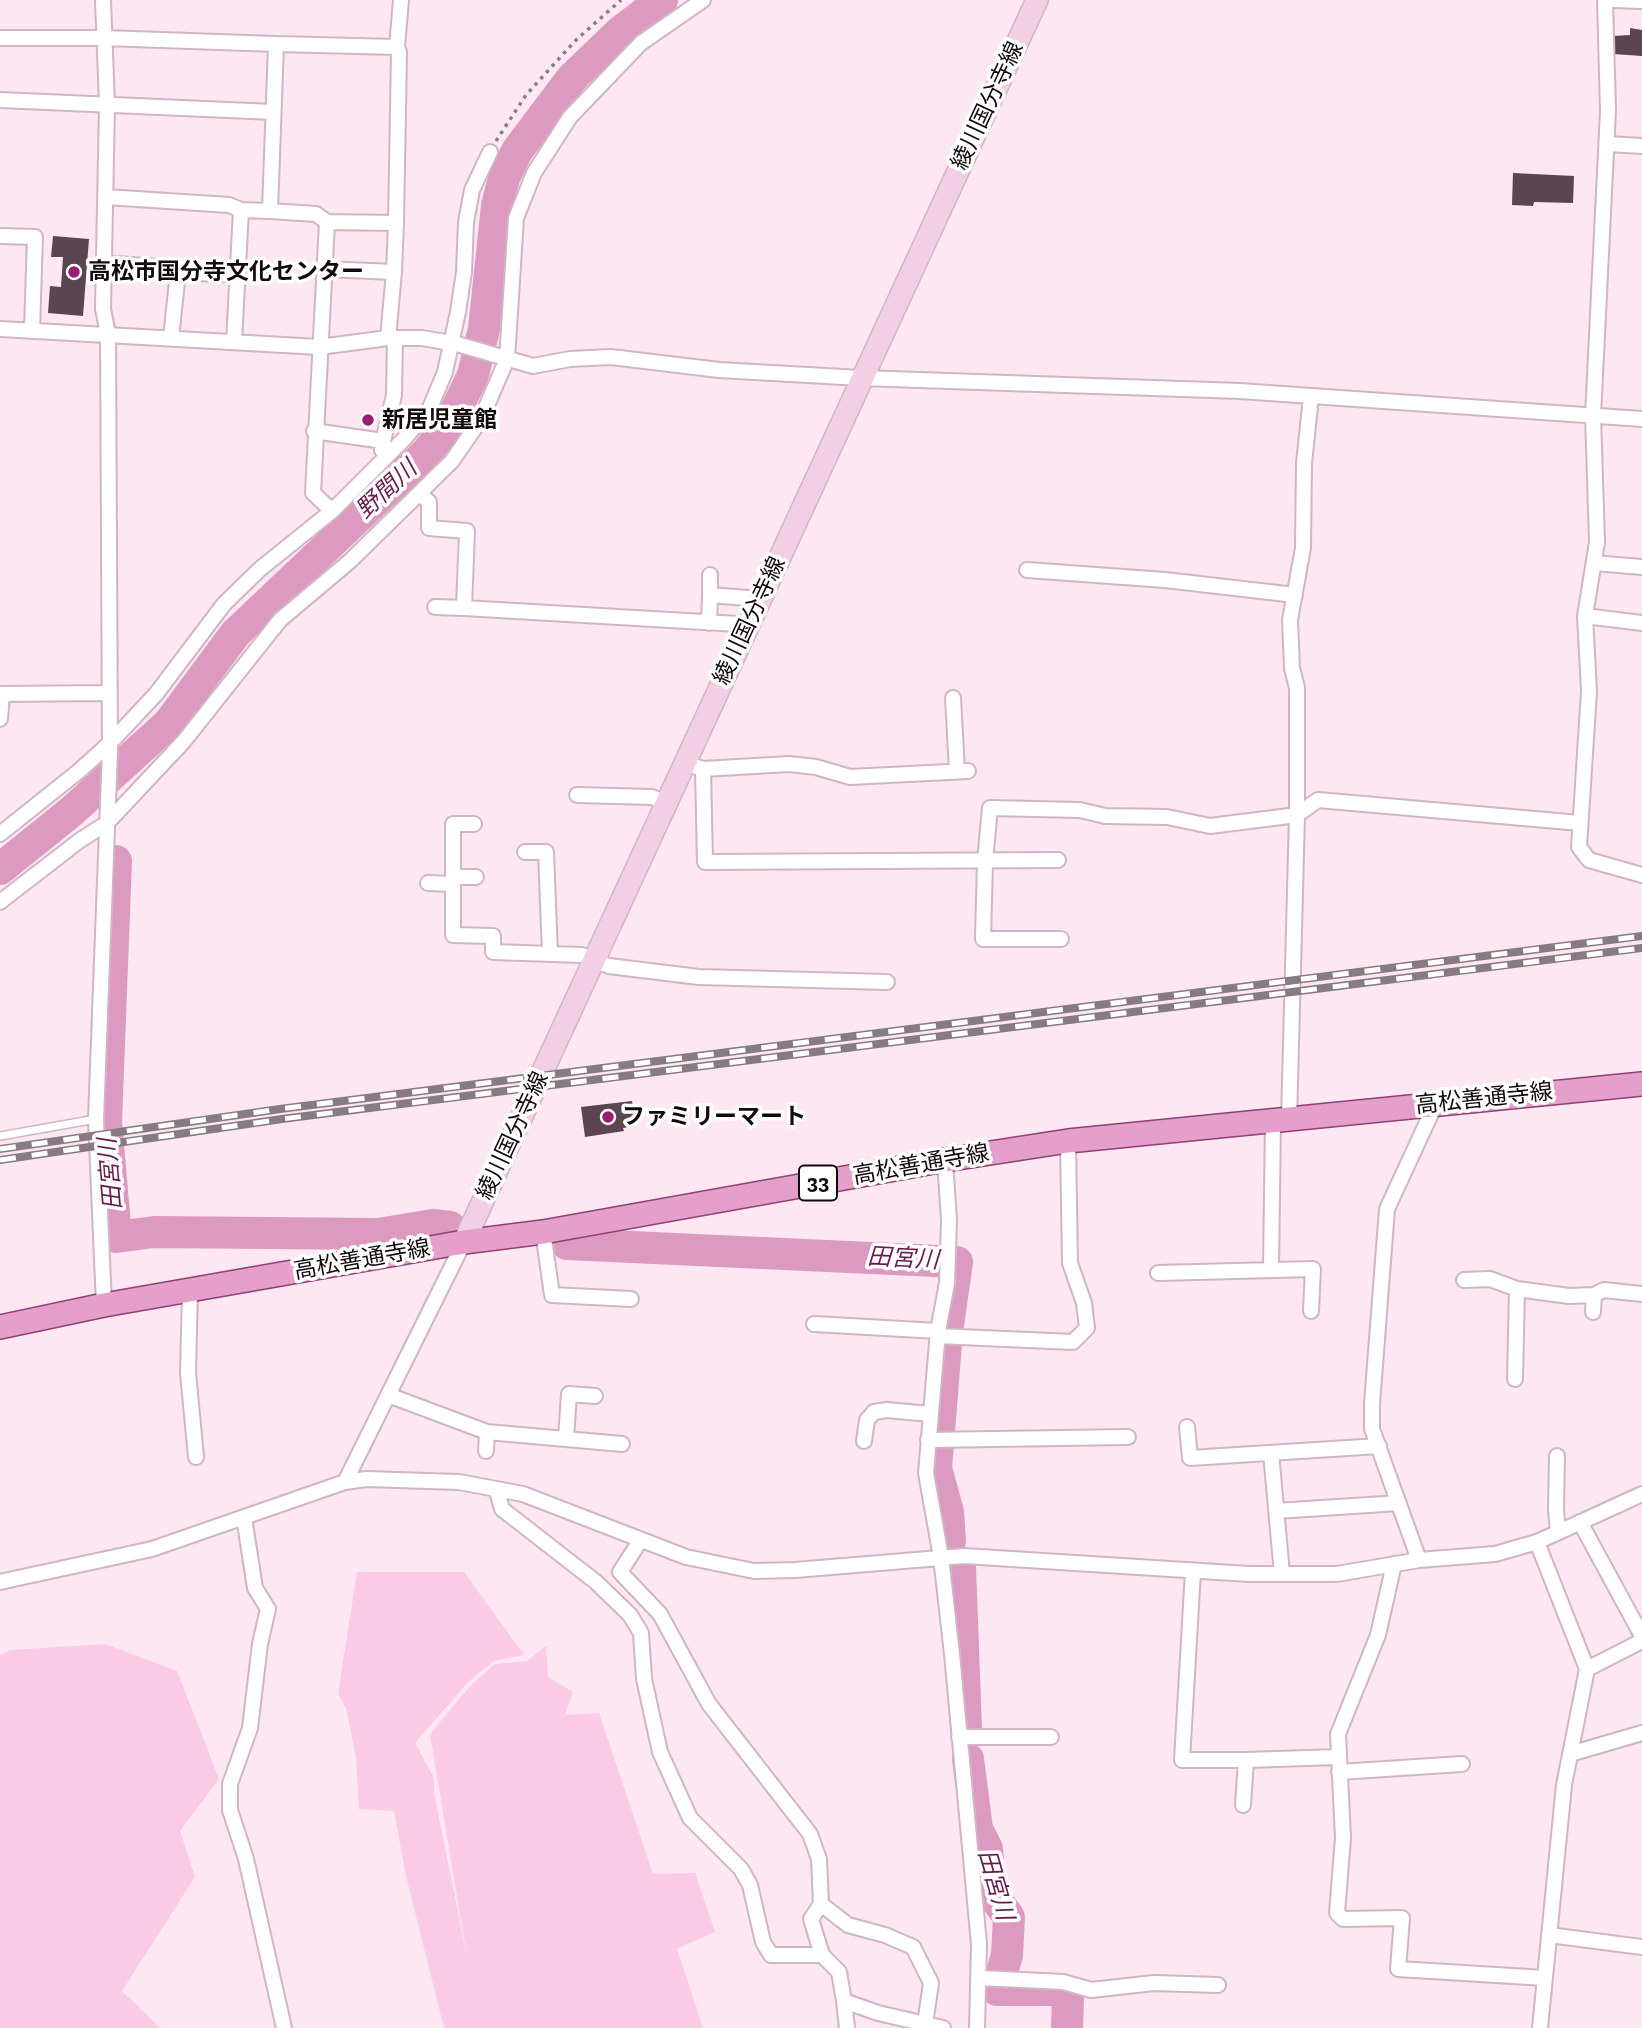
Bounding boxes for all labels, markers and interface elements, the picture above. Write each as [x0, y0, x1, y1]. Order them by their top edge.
street label: 綾川国分寺線 [946, 38, 1030, 174]
place label: 高松市国分寺文化センター [88, 258, 364, 286]
marker: 高松市国分寺文化センター [66, 264, 82, 280]
place label: 新居児童館 [382, 406, 497, 434]
marker: 新居児童館 [360, 412, 376, 428]
water label: 野間川 [351, 455, 423, 525]
street label: 綾川国分寺線 [708, 553, 792, 689]
street label: 綾川国分寺線 [471, 1068, 555, 1204]
street label: 高松善通寺線 [1414, 1078, 1554, 1120]
place label: ファミリーマート [622, 1103, 806, 1131]
marker: ファミリーマート [600, 1109, 616, 1125]
water label: 田宮川 [94, 1137, 128, 1211]
street label: 高松善通寺線 [851, 1139, 991, 1191]
road number: 33 [799, 1166, 837, 1200]
street label: 高松善通寺線 [292, 1234, 432, 1286]
water label: 田宮川 [866, 1243, 940, 1275]
water label: 田宮川 [971, 1846, 1019, 1924]

